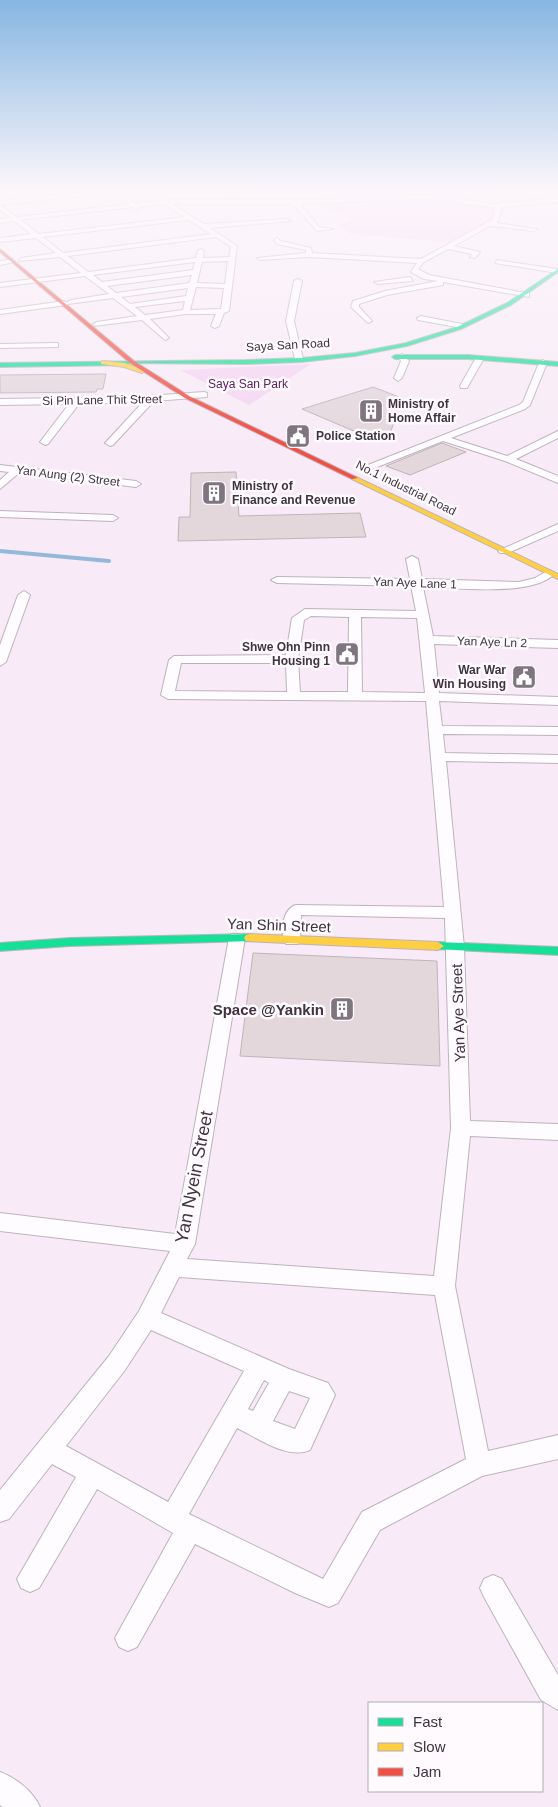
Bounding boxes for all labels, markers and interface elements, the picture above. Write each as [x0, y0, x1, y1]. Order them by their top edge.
street label: Saya San Road [246, 336, 330, 354]
park label: Saya San Park [208, 377, 289, 391]
street label: Si Pin Lane Thit Street [42, 392, 163, 408]
place label: Ministry of Home Affair [388, 397, 456, 425]
building icon: Ministry of Home Affair [358, 398, 384, 424]
public building icon: Police Station [285, 423, 311, 449]
place label: Police Station [316, 429, 395, 443]
street label: No.1 Industrial Road [354, 458, 458, 518]
street label: Yan Aung (2) Street [15, 463, 121, 489]
place label: Ministry of Finance and Revenue [232, 479, 356, 507]
building icon: Ministry of Finance and Revenue [201, 480, 227, 506]
street label: Yan Aye Lane 1 [373, 575, 457, 591]
street label: Yan Aye Ln 2 [457, 634, 528, 650]
place label: Shwe Ohn Pinn Housing 1 [242, 640, 330, 668]
public building icon: Shwe Ohn Pinn Housing 1 [334, 641, 360, 667]
place label: War War Win Housing [433, 663, 506, 691]
public building icon: War War Win Housing [511, 664, 537, 690]
street label: Yan Shin Street [227, 915, 332, 935]
street label: Yan Aye Street [448, 963, 468, 1063]
building icon: Space @Yankin [329, 996, 355, 1022]
place label: Space @Yankin [213, 1001, 324, 1018]
street label: Yan Nyein Street [171, 1109, 217, 1245]
legend [368, 1702, 543, 1792]
text: Fast [413, 1713, 443, 1730]
text: Slow [413, 1738, 446, 1755]
text: Jam [413, 1763, 441, 1780]

